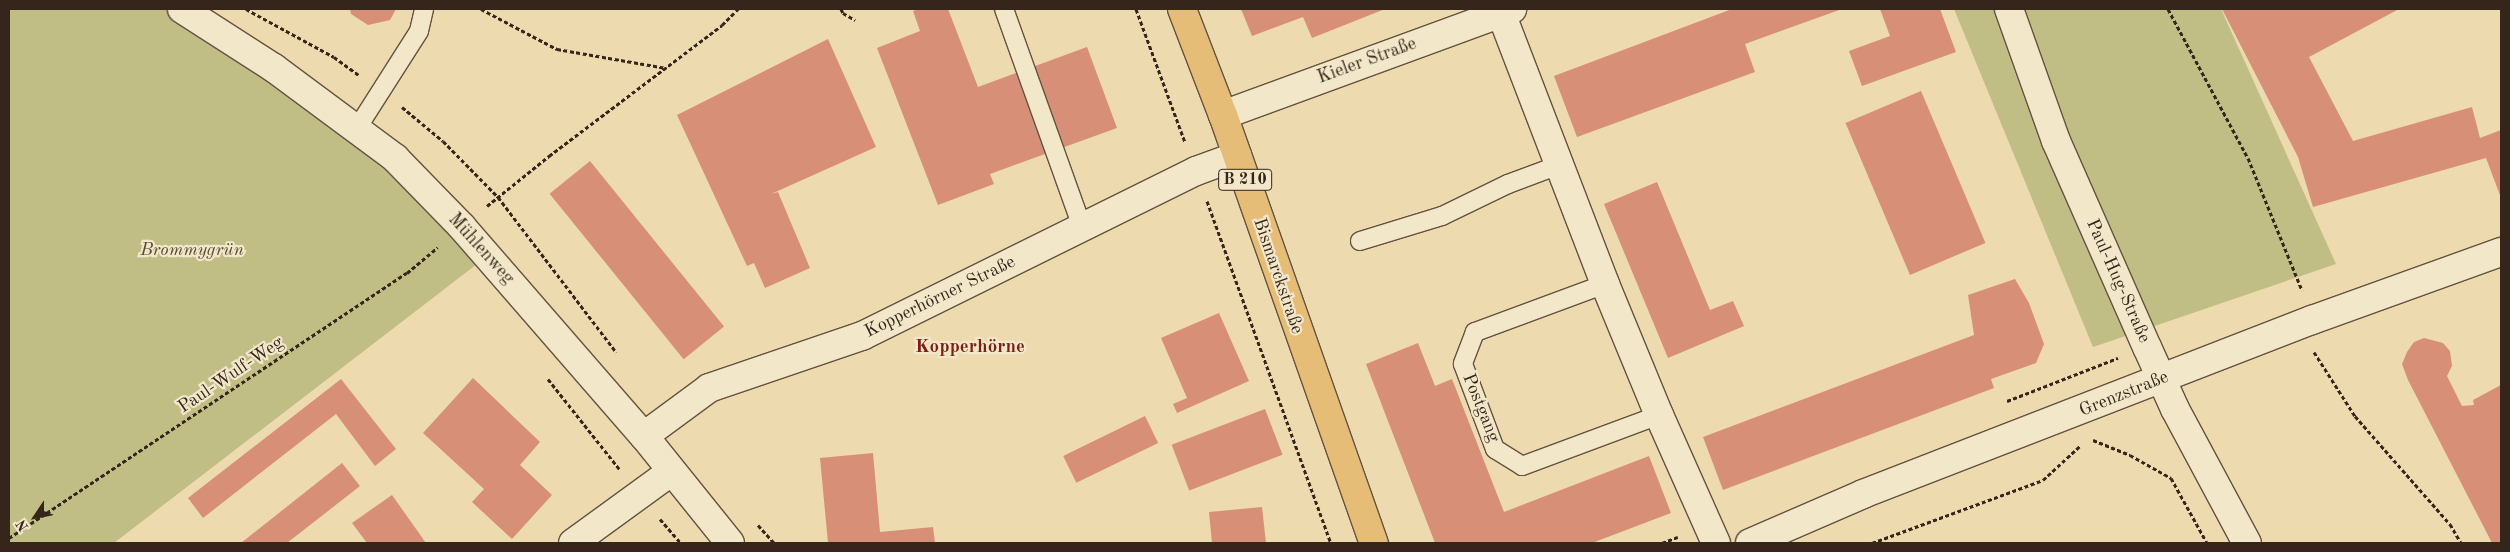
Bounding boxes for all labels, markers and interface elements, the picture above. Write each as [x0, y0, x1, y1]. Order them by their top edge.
street label: Kieler Straße [1315, 33, 1419, 89]
road number: B 210 [1218, 166, 1272, 194]
street label: Mühlenweg [443, 209, 519, 289]
street label: Bismarckstraße [1248, 215, 1308, 337]
street label: Paul-Hug-Straße [2081, 216, 2155, 346]
park label: Brommygrün [140, 239, 244, 261]
street label: Kopperhörner Straße [861, 251, 1019, 343]
street label: Paul-Wulf-Weg [174, 332, 288, 418]
district label: Kopperhörne [915, 337, 1025, 359]
street label: Grenzstraße [2076, 366, 2172, 422]
street label: Postgang [1457, 370, 1505, 446]
north arrow [10, 492, 60, 542]
text: N [14, 517, 31, 534]

